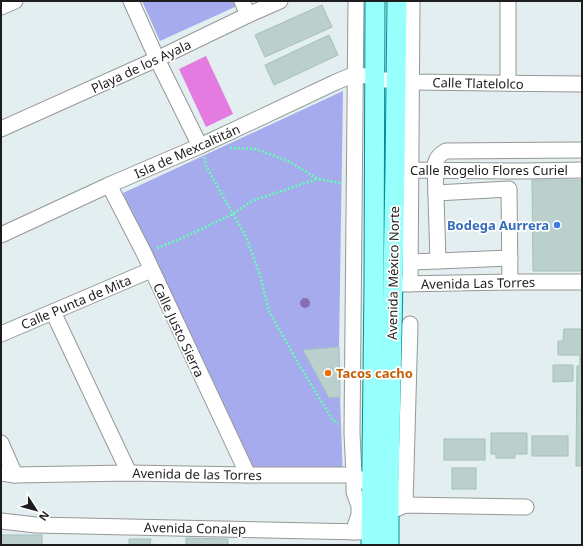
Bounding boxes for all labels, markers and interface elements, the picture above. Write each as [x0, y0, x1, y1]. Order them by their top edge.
street label: Playa de los Ayala [88, 35, 194, 97]
street label: Calle Tlatelolco [432, 73, 524, 93]
street label: Isla de Mexcaltitán [131, 120, 243, 182]
street label: Calle Rogelio Flores Curiel [410, 161, 568, 179]
street label: Avenida México Norte [383, 206, 403, 340]
place label: Bodega Aurrera [447, 216, 549, 234]
marker: Bodega Aurrera [552, 220, 562, 230]
street label: Calle Punta de Mita [18, 271, 134, 333]
street label: Avenida Las Torres [421, 273, 535, 293]
street label: Calle Justo Sierra [149, 280, 209, 380]
place label: Tacos cacho [336, 364, 413, 382]
marker: Tacos cacho [323, 368, 333, 378]
street label: Avenida de las Torres [132, 464, 262, 484]
north arrow [16, 490, 56, 530]
text: N [36, 508, 53, 524]
street label: Avenida Conalep [144, 518, 246, 538]

